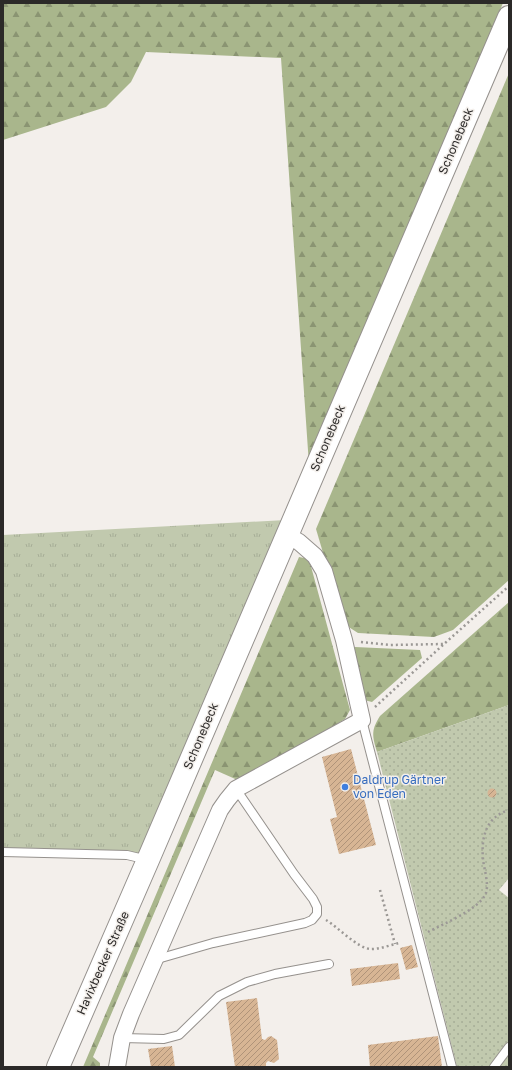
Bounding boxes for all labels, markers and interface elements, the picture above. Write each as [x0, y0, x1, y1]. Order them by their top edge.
street label: Schonebeck [435, 105, 476, 176]
street label: Schonebeck [307, 402, 348, 473]
street label: Schonebeck [180, 700, 221, 771]
place label: Daldrup Gärtner von Eden [353, 772, 446, 801]
marker: Daldrup Gärtner von Eden [340, 782, 350, 792]
street label: Havixbecker Straße [73, 909, 132, 1017]

